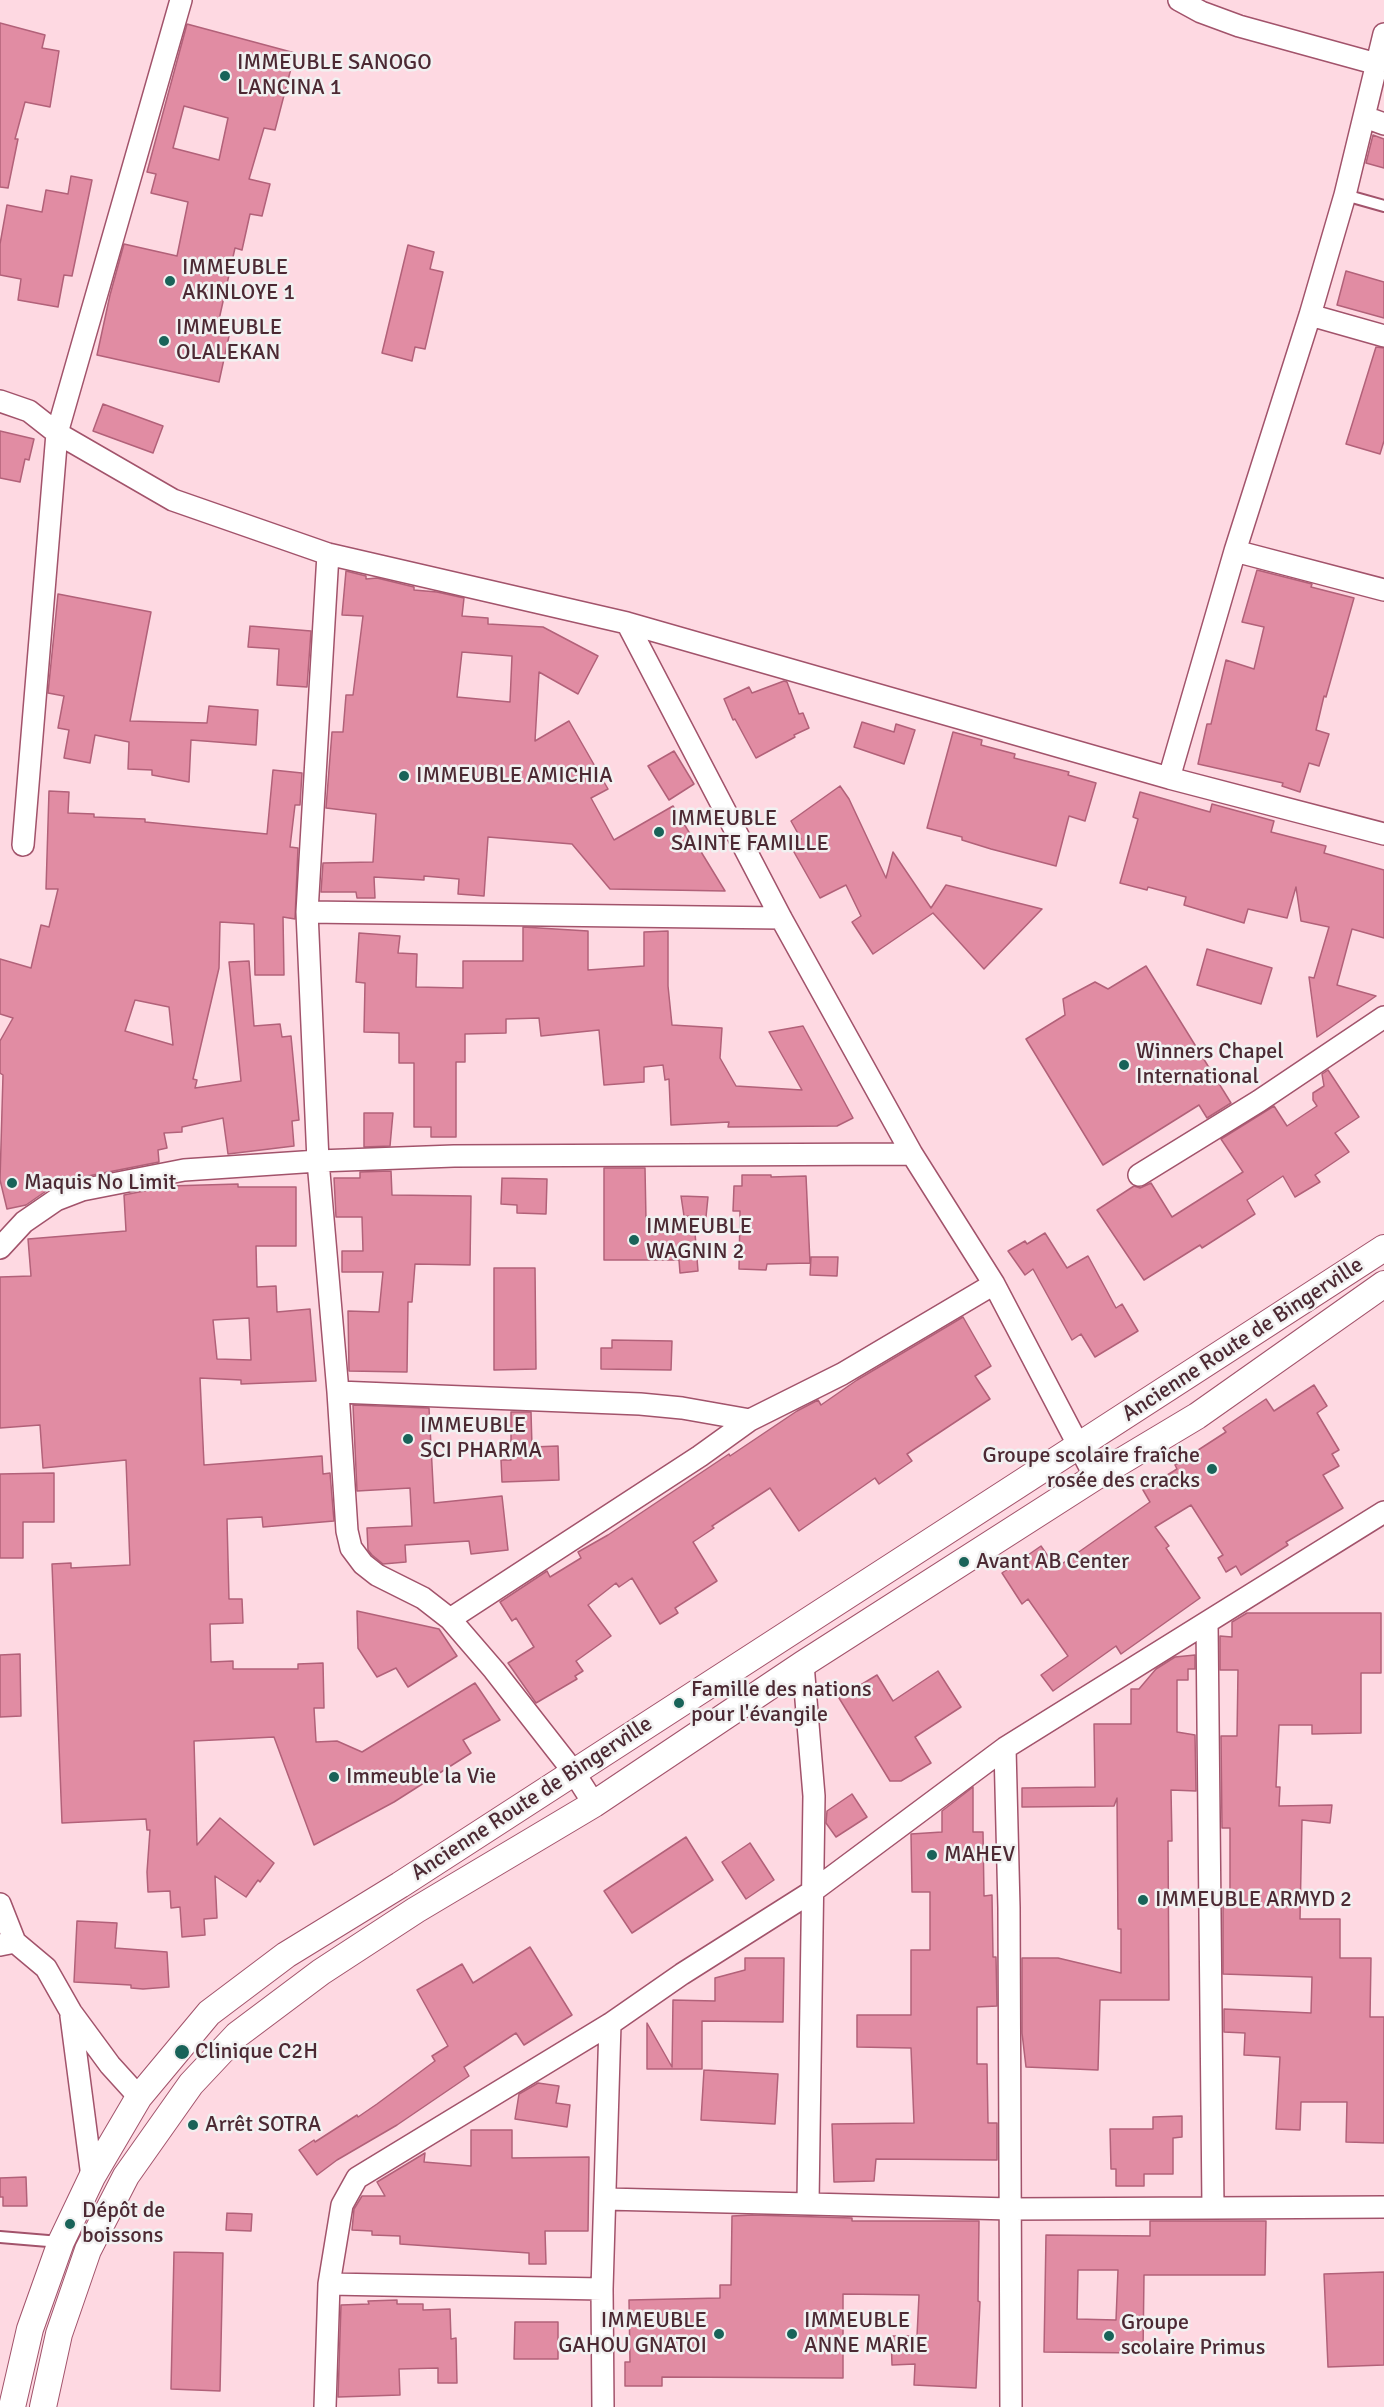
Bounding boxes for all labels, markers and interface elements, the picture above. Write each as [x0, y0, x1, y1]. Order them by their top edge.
place label: IMMEUBLE SANOGO LANCINA 1 [237, 50, 432, 101]
marker: IMMEUBLE SANOGO LANCINA 1 [218, 69, 232, 83]
place label: IMMEUBLE AKINLOYE 1 [182, 255, 295, 306]
marker: IMMEUBLE AKINLOYE 1 [163, 274, 177, 288]
place label: IMMEUBLE OLALEKAN [176, 315, 282, 366]
marker: IMMEUBLE OLALEKAN [157, 334, 171, 348]
place label: IMMEUBLE AMICHIA [416, 763, 613, 789]
marker: IMMEUBLE AMICHIA [397, 769, 411, 783]
place label: IMMEUBLE SAINTE FAMILLE [671, 806, 829, 858]
marker: IMMEUBLE SAINTE FAMILLE [652, 825, 666, 839]
place label: Winners Chapel International [1136, 1039, 1284, 1090]
marker: Winners Chapel International [1117, 1058, 1131, 1072]
place label: Maquis No Limit [24, 1170, 176, 1196]
marker: Maquis No Limit [5, 1176, 19, 1190]
place label: IMMEUBLE WAGNIN 2 [646, 1214, 752, 1266]
marker: IMMEUBLE WAGNIN 2 [627, 1233, 641, 1247]
street label: Ancienne Route de Bingerville [1118, 1252, 1368, 1428]
place label: IMMEUBLE SCI PHARMA [420, 1413, 542, 1464]
marker: IMMEUBLE SCI PHARMA [401, 1432, 415, 1446]
place label: Groupe scolaire fraîche rosée des cracks [982, 1443, 1200, 1494]
marker: Groupe scolaire fraîche rosée des cracks [1205, 1462, 1219, 1476]
place label: Avant AB Center [976, 1549, 1129, 1575]
marker: Avant AB Center [957, 1555, 971, 1569]
place label: Famille des nations pour l'évangile [691, 1677, 872, 1729]
marker: Famille des nations pour l'évangile [672, 1696, 686, 1710]
street label: Ancienne Route de Bingerville [407, 1711, 657, 1887]
place label: Immeuble la Vie [346, 1764, 496, 1790]
marker: Immeuble la Vie [327, 1770, 341, 1784]
place label: MAHEV [944, 1842, 1015, 1868]
marker: MAHEV [925, 1848, 939, 1862]
place label: IMMEUBLE ARMYD 2 [1155, 1887, 1352, 1913]
marker: IMMEUBLE ARMYD 2 [1136, 1893, 1150, 1907]
place label: Clinique C2H [195, 2039, 318, 2065]
marker: Clinique C2H [173, 2043, 191, 2061]
place label: Arrêt SOTRA [205, 2112, 321, 2138]
marker: Arrêt SOTRA [186, 2118, 200, 2132]
place label: Dépôt de boissons [82, 2198, 165, 2250]
marker: Dépôt de boissons [63, 2217, 77, 2231]
place label: IMMEUBLE GAHOU GNATOI [558, 2308, 707, 2360]
place label: IMMEUBLE ANNE MARIE [804, 2308, 928, 2360]
place label: Groupe scolaire Primus [1121, 2310, 1265, 2362]
marker: IMMEUBLE GAHOU GNATOI [712, 2327, 726, 2341]
marker: IMMEUBLE ANNE MARIE [785, 2327, 799, 2341]
marker: Groupe scolaire Primus [1102, 2329, 1116, 2343]

